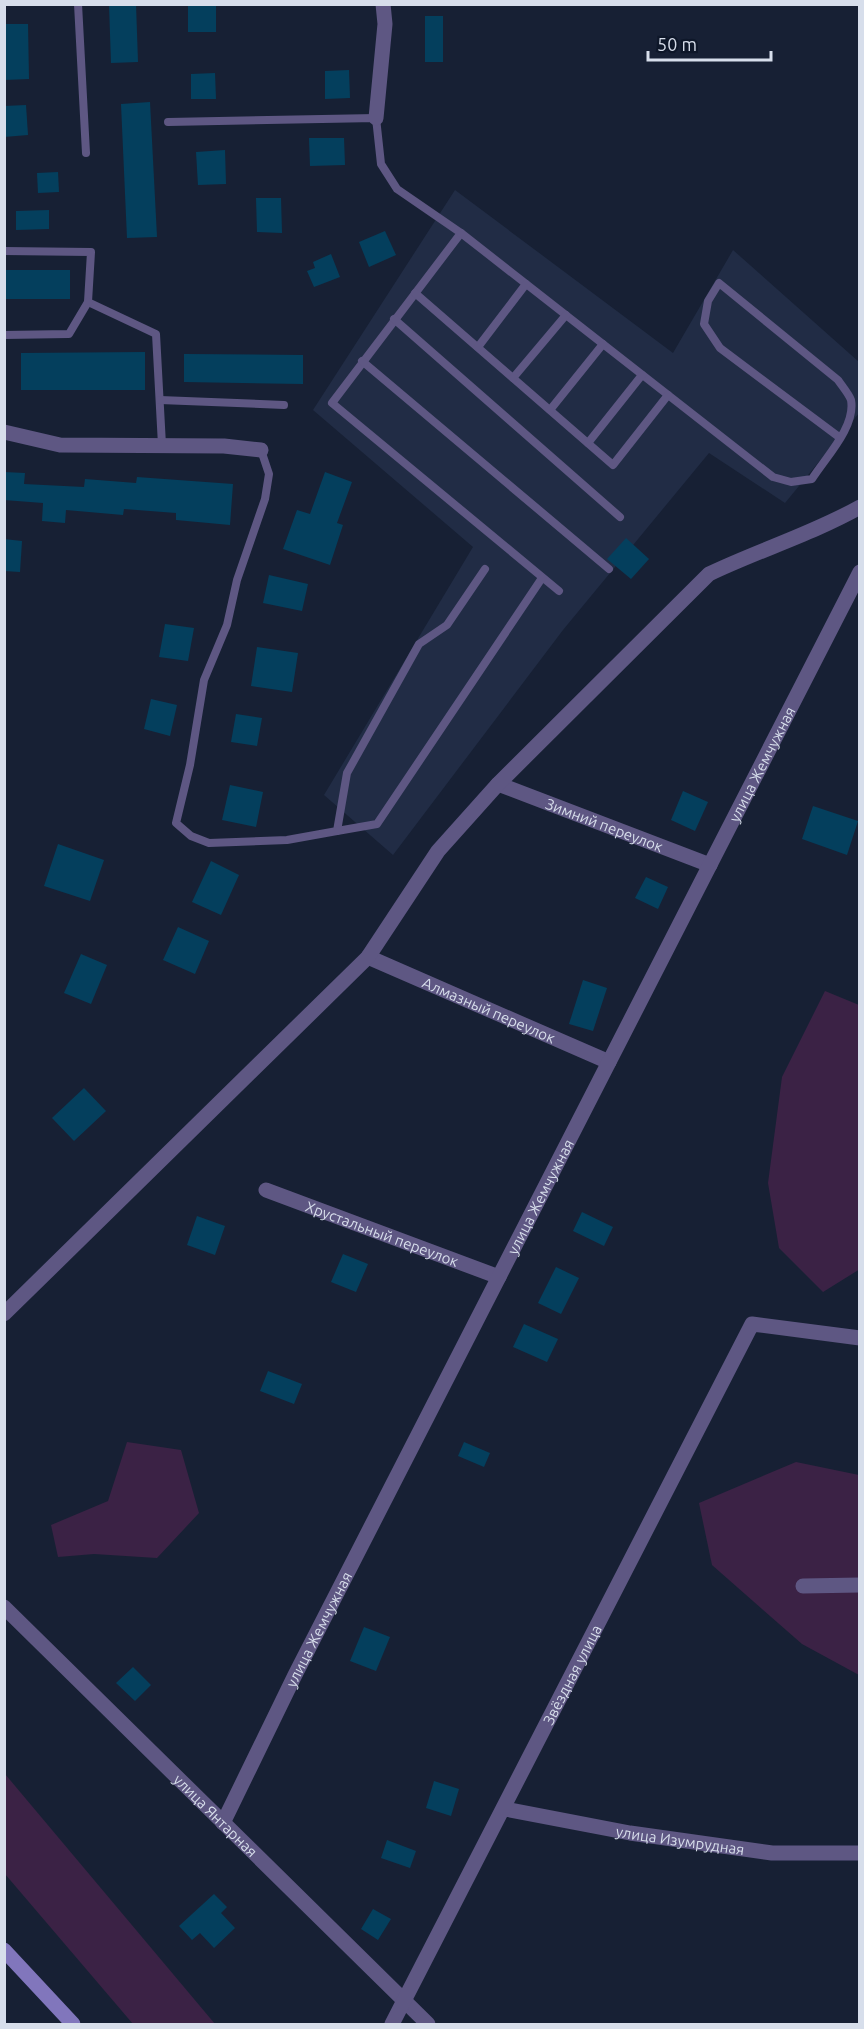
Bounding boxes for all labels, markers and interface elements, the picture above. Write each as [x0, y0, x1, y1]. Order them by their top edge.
scale bar [648, 24, 771, 62]
text: 50 m [657, 34, 697, 54]
street label: улица Жемчужная [725, 704, 798, 825]
street label: Зимний переулок [543, 795, 666, 855]
street label: Алмазный переулок [420, 973, 558, 1046]
street label: улица Жемчужная [503, 1136, 577, 1257]
street label: Хрустальный переулок [303, 1197, 461, 1270]
street label: улица Жемчужная [282, 1569, 355, 1690]
street label: Звёздная улица [539, 1622, 604, 1727]
street label: улица Янтарная [170, 1770, 261, 1860]
street label: улица Изумрудная [615, 1822, 746, 1858]

